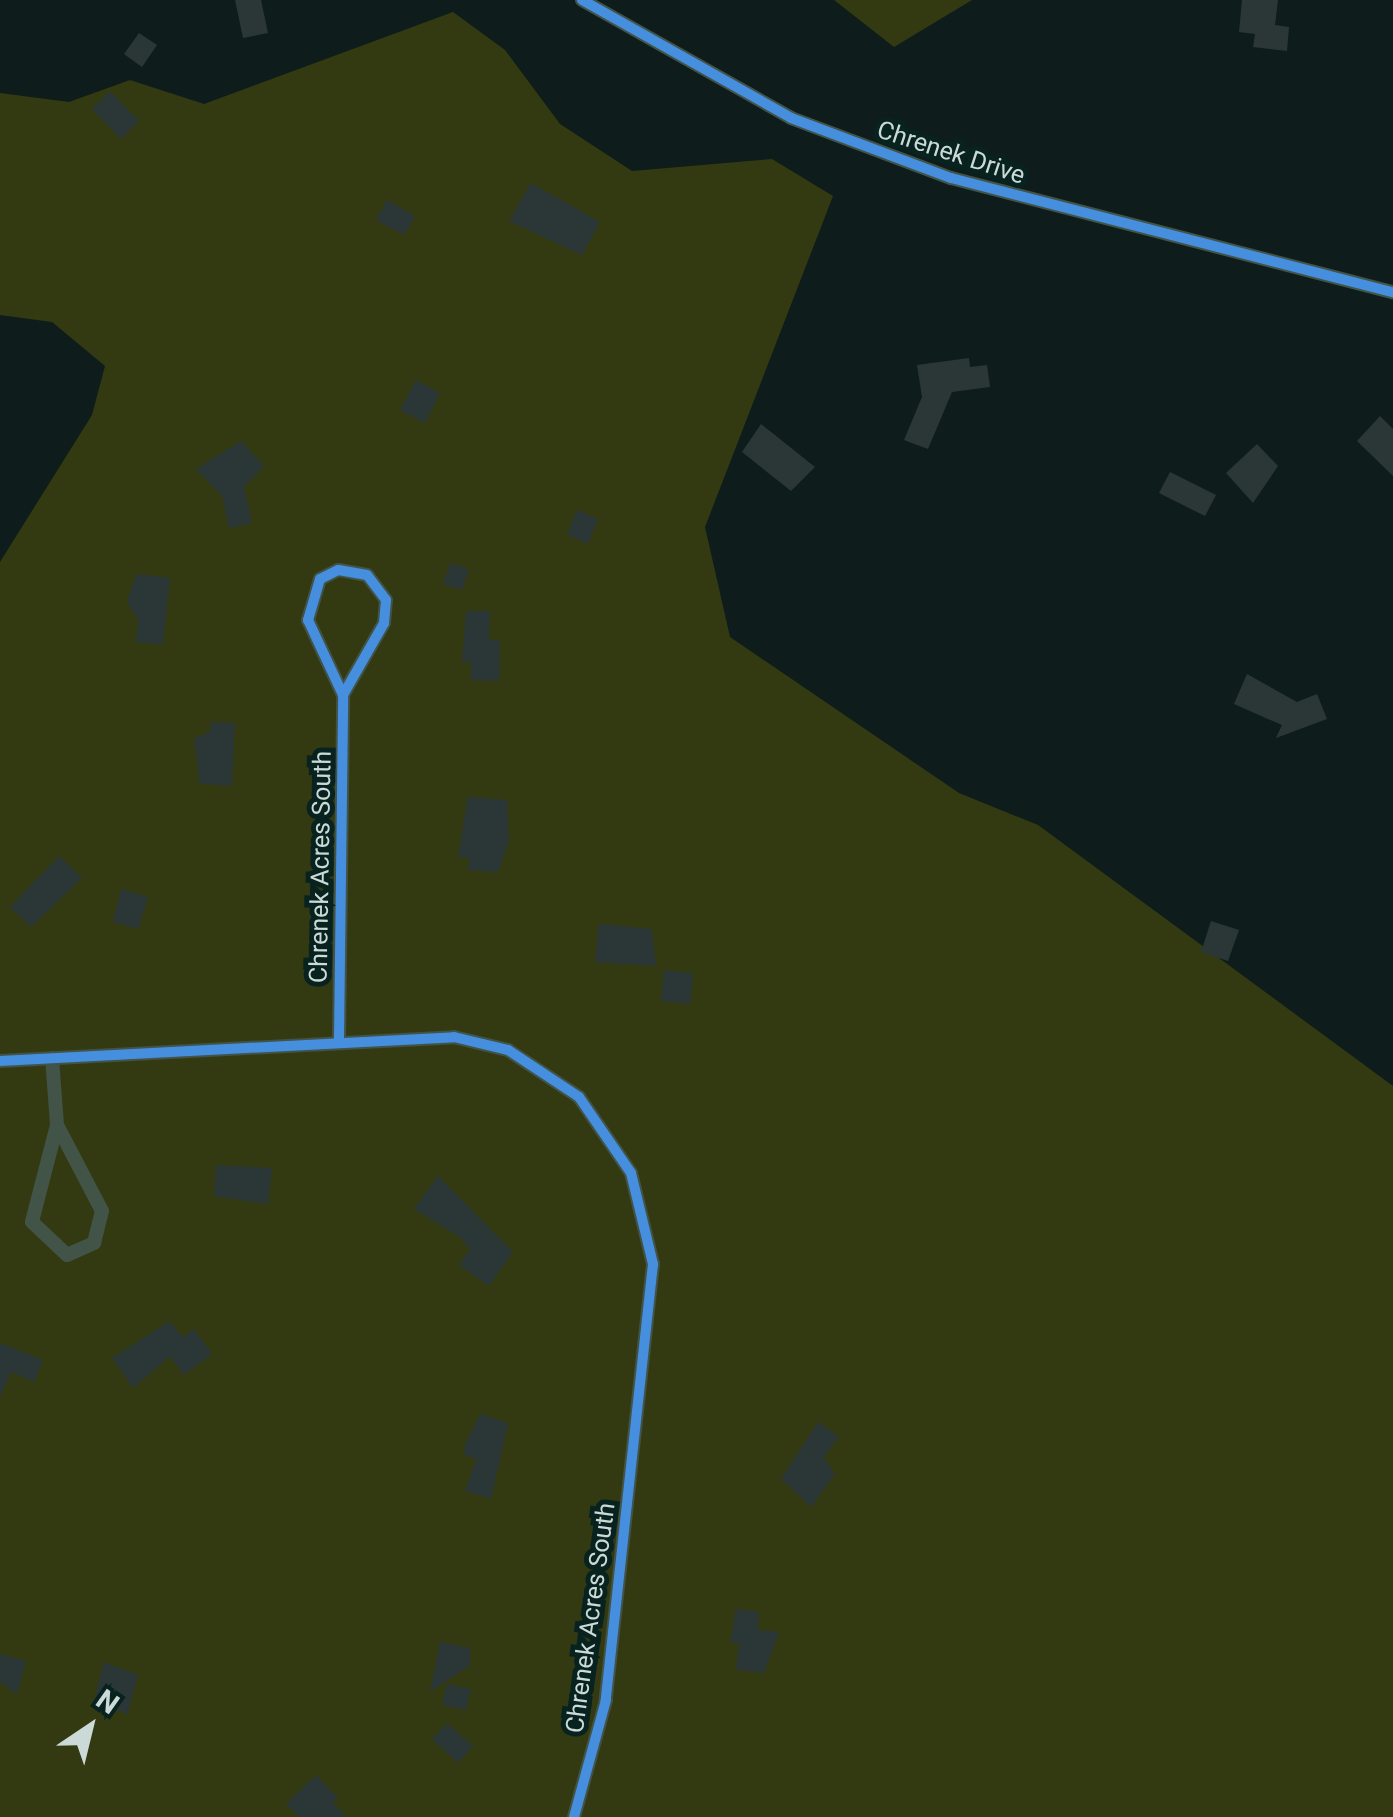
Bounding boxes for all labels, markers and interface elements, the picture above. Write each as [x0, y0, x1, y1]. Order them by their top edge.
street label: Chrenek Drive [873, 115, 1029, 191]
street label: Chrenek Acres South [304, 751, 338, 983]
street label: Chrenek Acres South [560, 1501, 622, 1735]
north arrow [40, 1677, 140, 1777]
text: N [90, 1683, 125, 1721]

